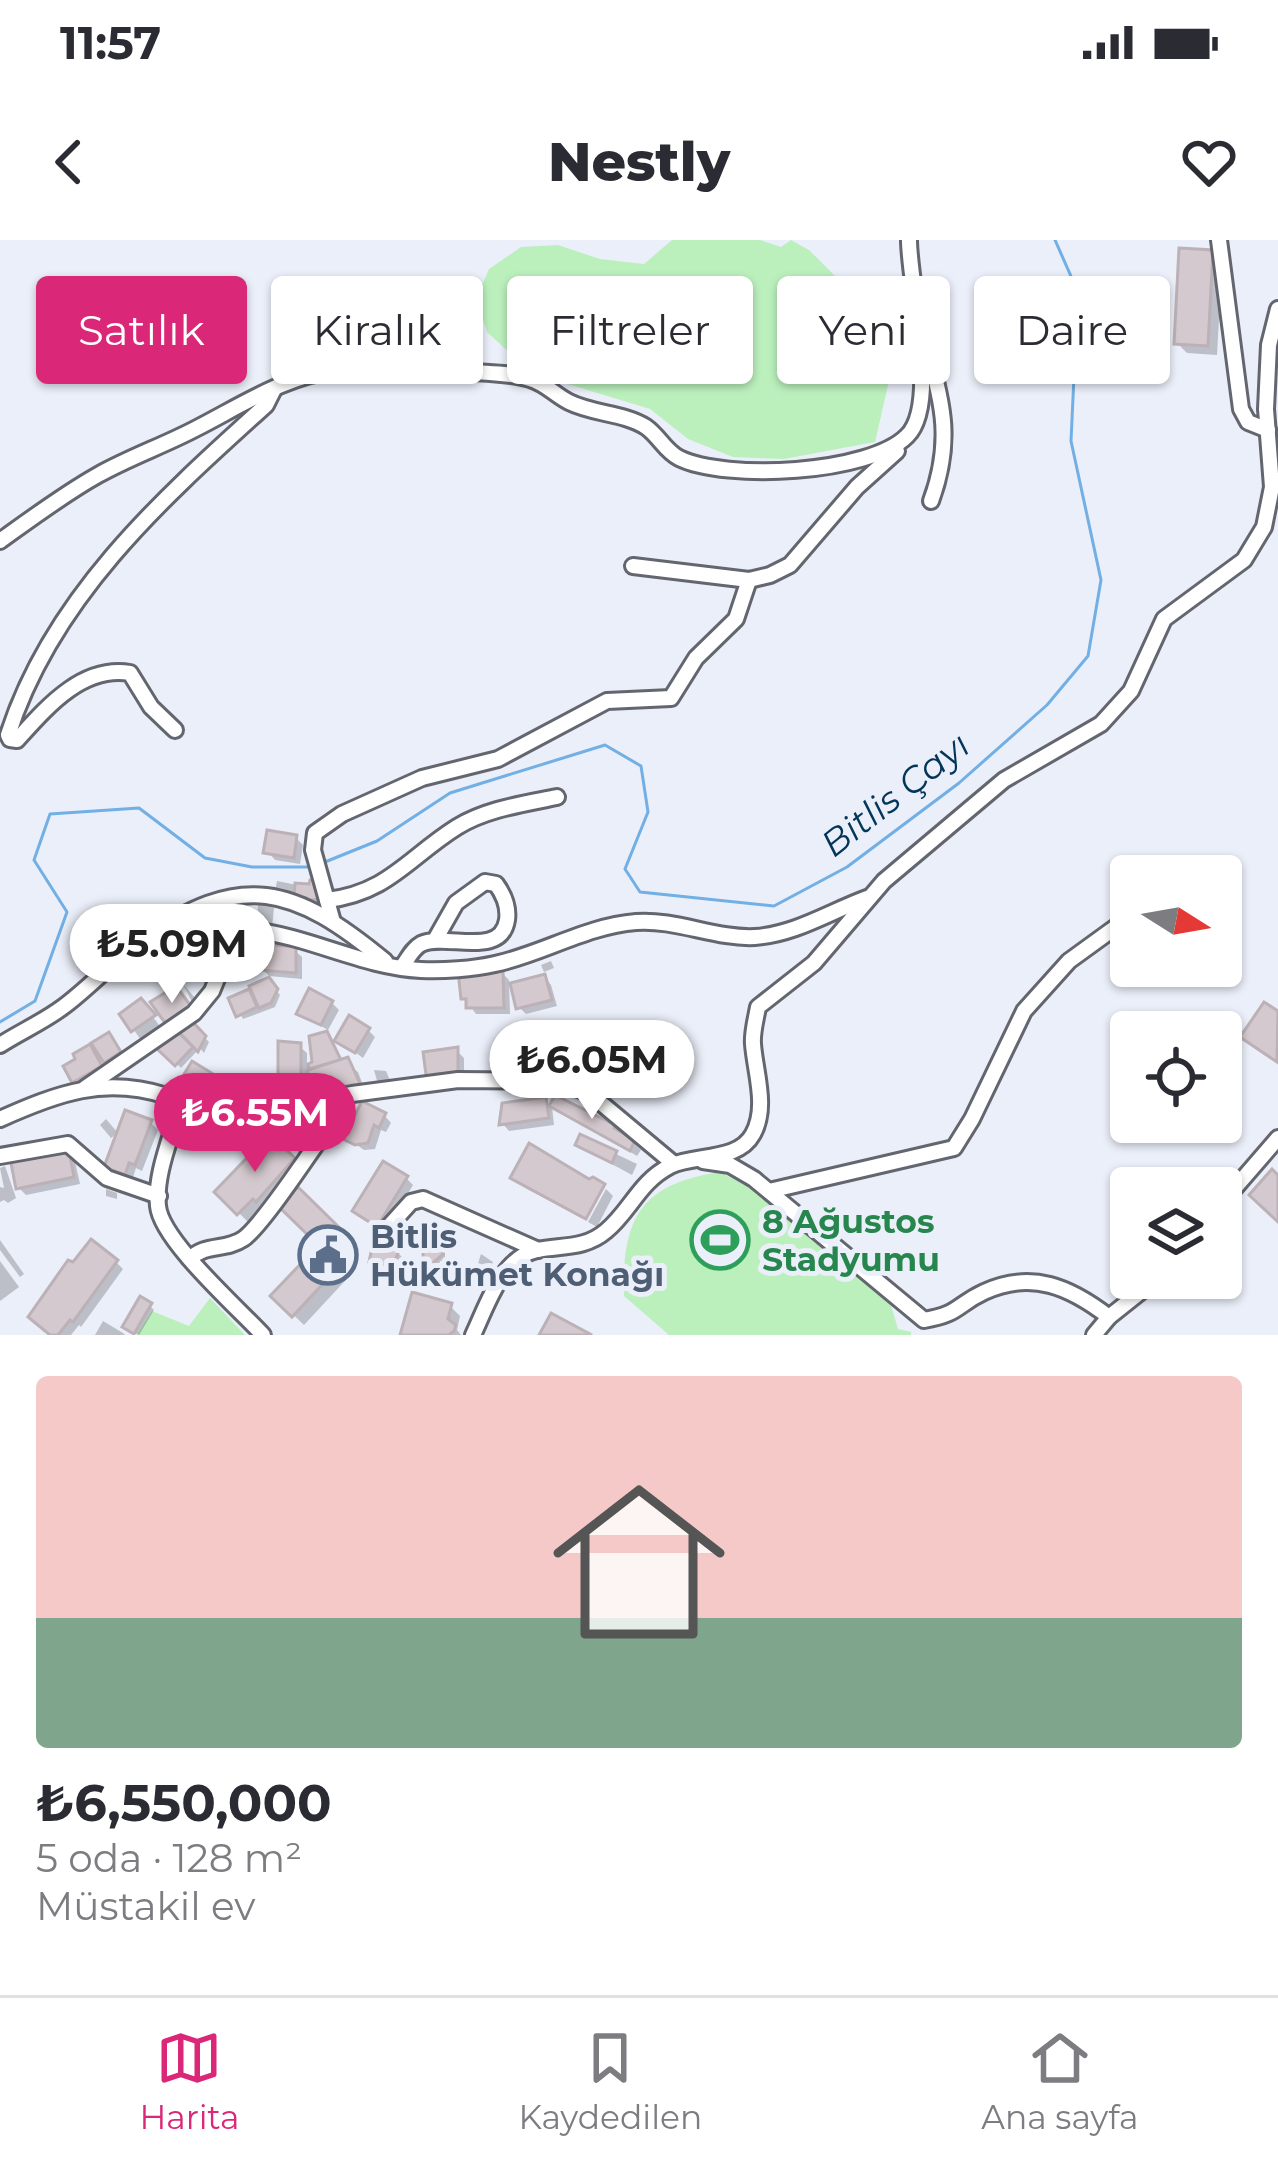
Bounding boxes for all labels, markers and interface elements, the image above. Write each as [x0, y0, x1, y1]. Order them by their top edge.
text: 11:57 [60, 15, 161, 70]
icon: back [36, 129, 102, 195]
text: Nestly [548, 129, 730, 195]
icon: heart [1176, 129, 1242, 195]
chip: Satılık [36, 276, 247, 384]
chip: Kiralık [271, 276, 483, 384]
chip: Filtreler [507, 276, 753, 384]
chip: Yeni [777, 276, 950, 384]
chip: Daire [974, 276, 1170, 384]
water label: Bitlis Çayı [812, 722, 978, 866]
north arrow [1110, 855, 1242, 987]
map controls [1110, 855, 1242, 1299]
pin: ₺5.09M [74, 904, 270, 1006]
text: ₺5.09M [97, 919, 247, 967]
button: locate [1110, 1011, 1242, 1143]
pin: ₺6.05M [494, 1020, 690, 1122]
text: ₺6.05M [516, 1035, 668, 1083]
pin: ₺6.55M [157, 1073, 353, 1175]
text: ₺6.55M [181, 1088, 329, 1136]
button: layers [1110, 1167, 1242, 1299]
place label: 8 Ağustos Stadyumu [762, 1201, 940, 1279]
sports icon: 8 Ağustos Stadyumu [689, 1209, 751, 1271]
place label: Bitlis Hükümet Konağı [370, 1216, 664, 1294]
public building icon: Bitlis Hükümet Konağı [297, 1224, 359, 1286]
icon: home [531, 1454, 747, 1670]
text: ₺6,550,000 [36, 1772, 332, 1834]
text: 5 oda · 128 m² [36, 1834, 302, 1882]
text: Müstakil ev [36, 1882, 255, 1930]
tab: Harita [139, 2025, 240, 2137]
tab: Kaydedilen [518, 2025, 702, 2137]
tab: Ana sayfa [981, 2025, 1139, 2137]

